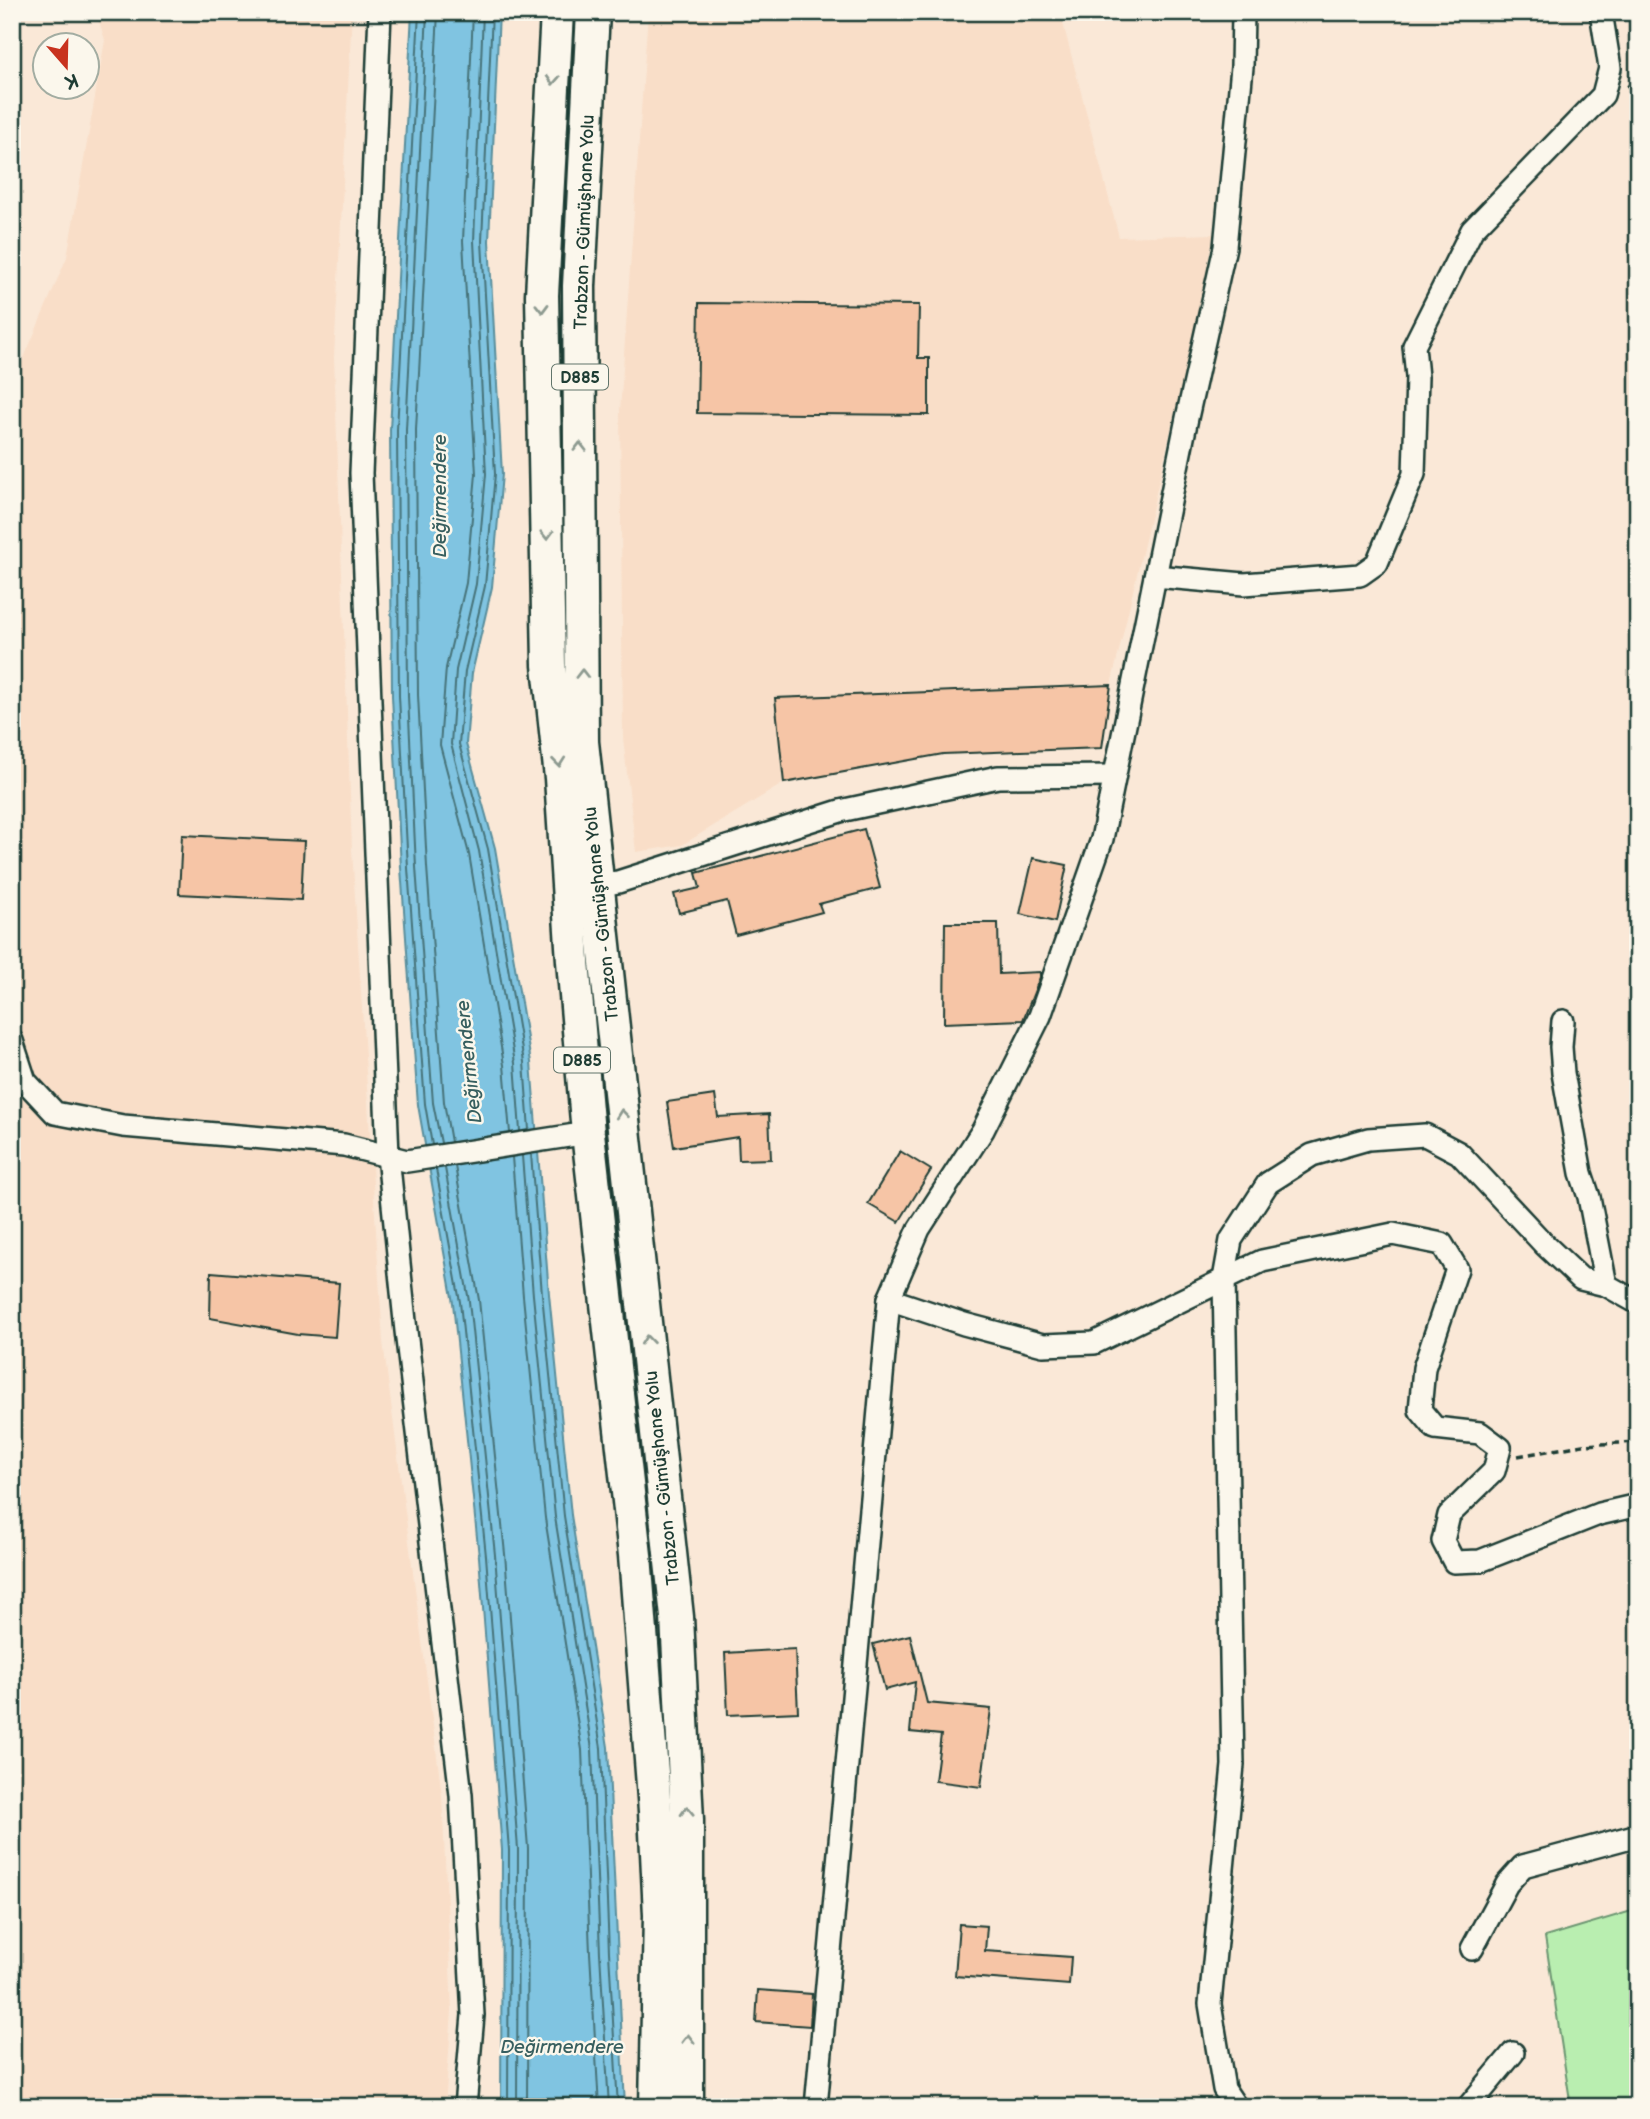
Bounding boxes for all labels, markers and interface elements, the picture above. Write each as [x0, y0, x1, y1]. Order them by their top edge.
north arrow [32, 32, 102, 102]
text: K [61, 68, 81, 94]
one-way arrow [546, 75, 561, 86]
street label: Trabzon - Gümüşhane Yolu [570, 114, 599, 330]
one-way arrow [534, 303, 550, 313]
road number: D885 [552, 364, 608, 390]
water label: Değirmendere [429, 434, 452, 558]
one-way arrow [572, 441, 588, 451]
one-way arrow [539, 530, 554, 541]
one-way arrow [574, 668, 590, 679]
one-way arrow [551, 757, 566, 768]
street label: Trabzon - Gümüşhane Yolu [580, 806, 623, 1022]
water label: Değirmendere [452, 999, 487, 1124]
road number: D885 [554, 1048, 610, 1072]
one-way arrow [615, 1108, 630, 1120]
one-way arrow [640, 1335, 655, 1346]
street label: Trabzon - Gümüşhane Yolu [641, 1370, 684, 1586]
one-way arrow [679, 1805, 694, 1816]
one-way arrow [680, 2033, 696, 2043]
water label: Değirmendere [500, 2036, 624, 2059]

